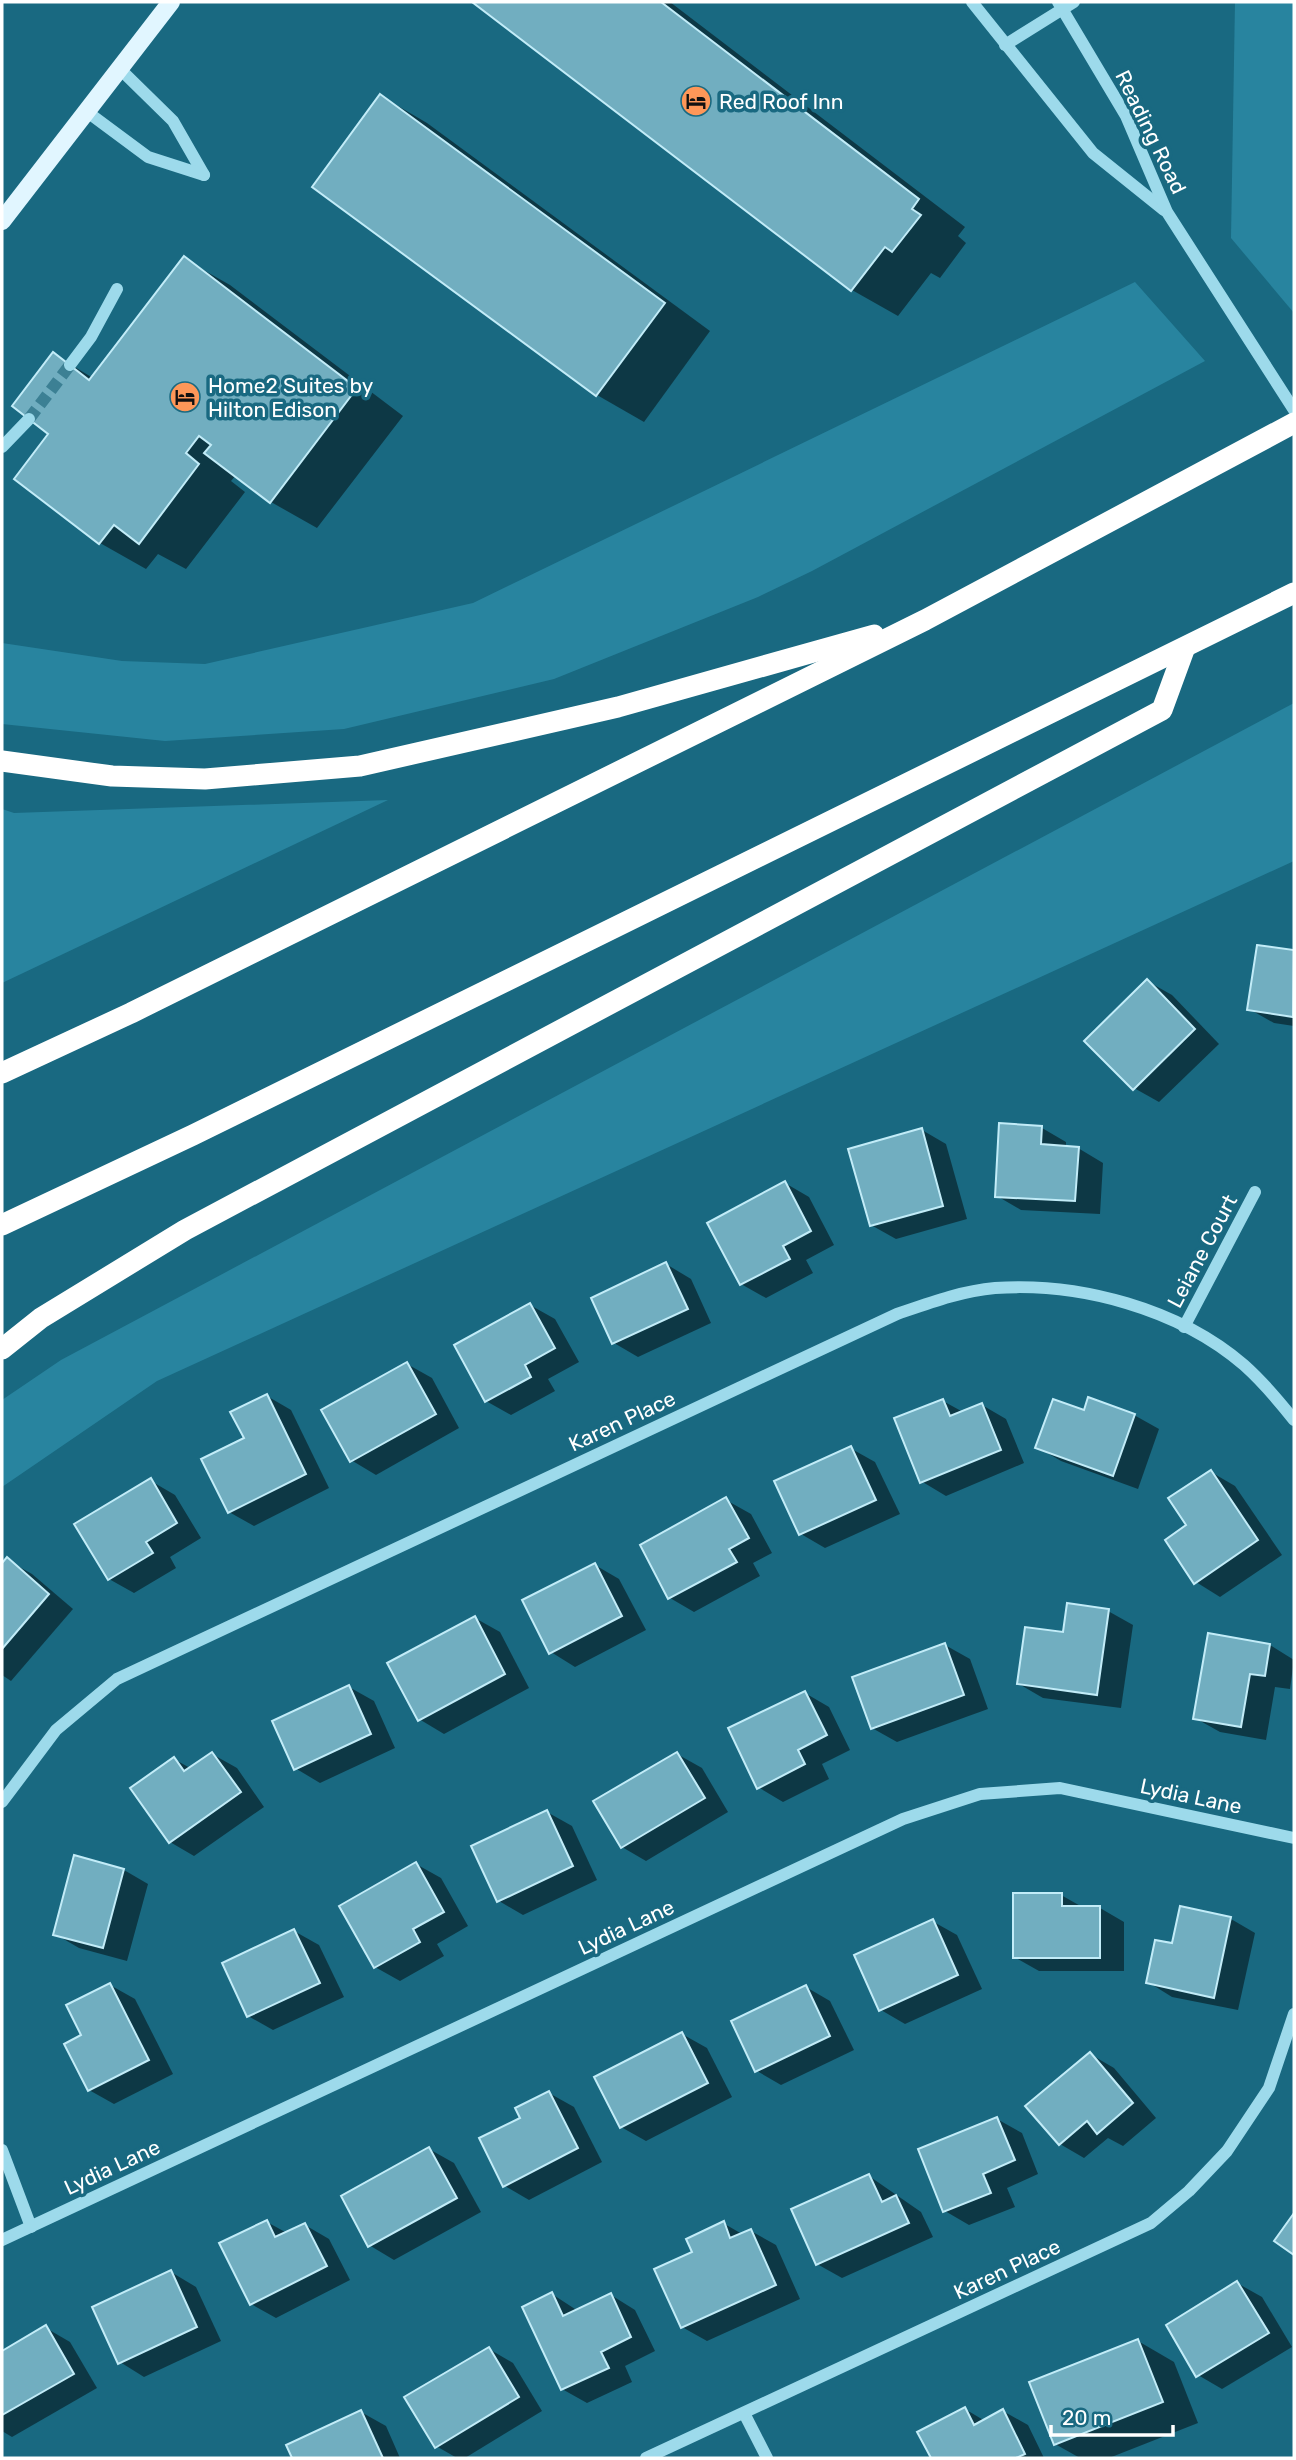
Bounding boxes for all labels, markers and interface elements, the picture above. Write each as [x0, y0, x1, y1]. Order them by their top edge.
street label: Reading Road [1110, 66, 1192, 198]
hotel icon: Red Roof Inn [679, 84, 713, 118]
place label: Red Roof Inn [719, 89, 844, 114]
place label: Home2 Suites by Hilton Edison [208, 373, 374, 422]
hotel icon: Home2 Suites by Hilton Edison [168, 380, 202, 414]
street label: Leiane Court [1162, 1190, 1242, 1312]
street label: Karen Place [565, 1385, 679, 1457]
street label: Lydia Lane [1138, 1773, 1244, 1819]
street label: Lydia Lane [574, 1894, 678, 1960]
street label: Lydia Lane [60, 2134, 164, 2200]
street label: Karen Place [950, 2233, 1064, 2305]
scale bar [1051, 2394, 1174, 2438]
text: 20 m [1062, 2405, 1111, 2430]

